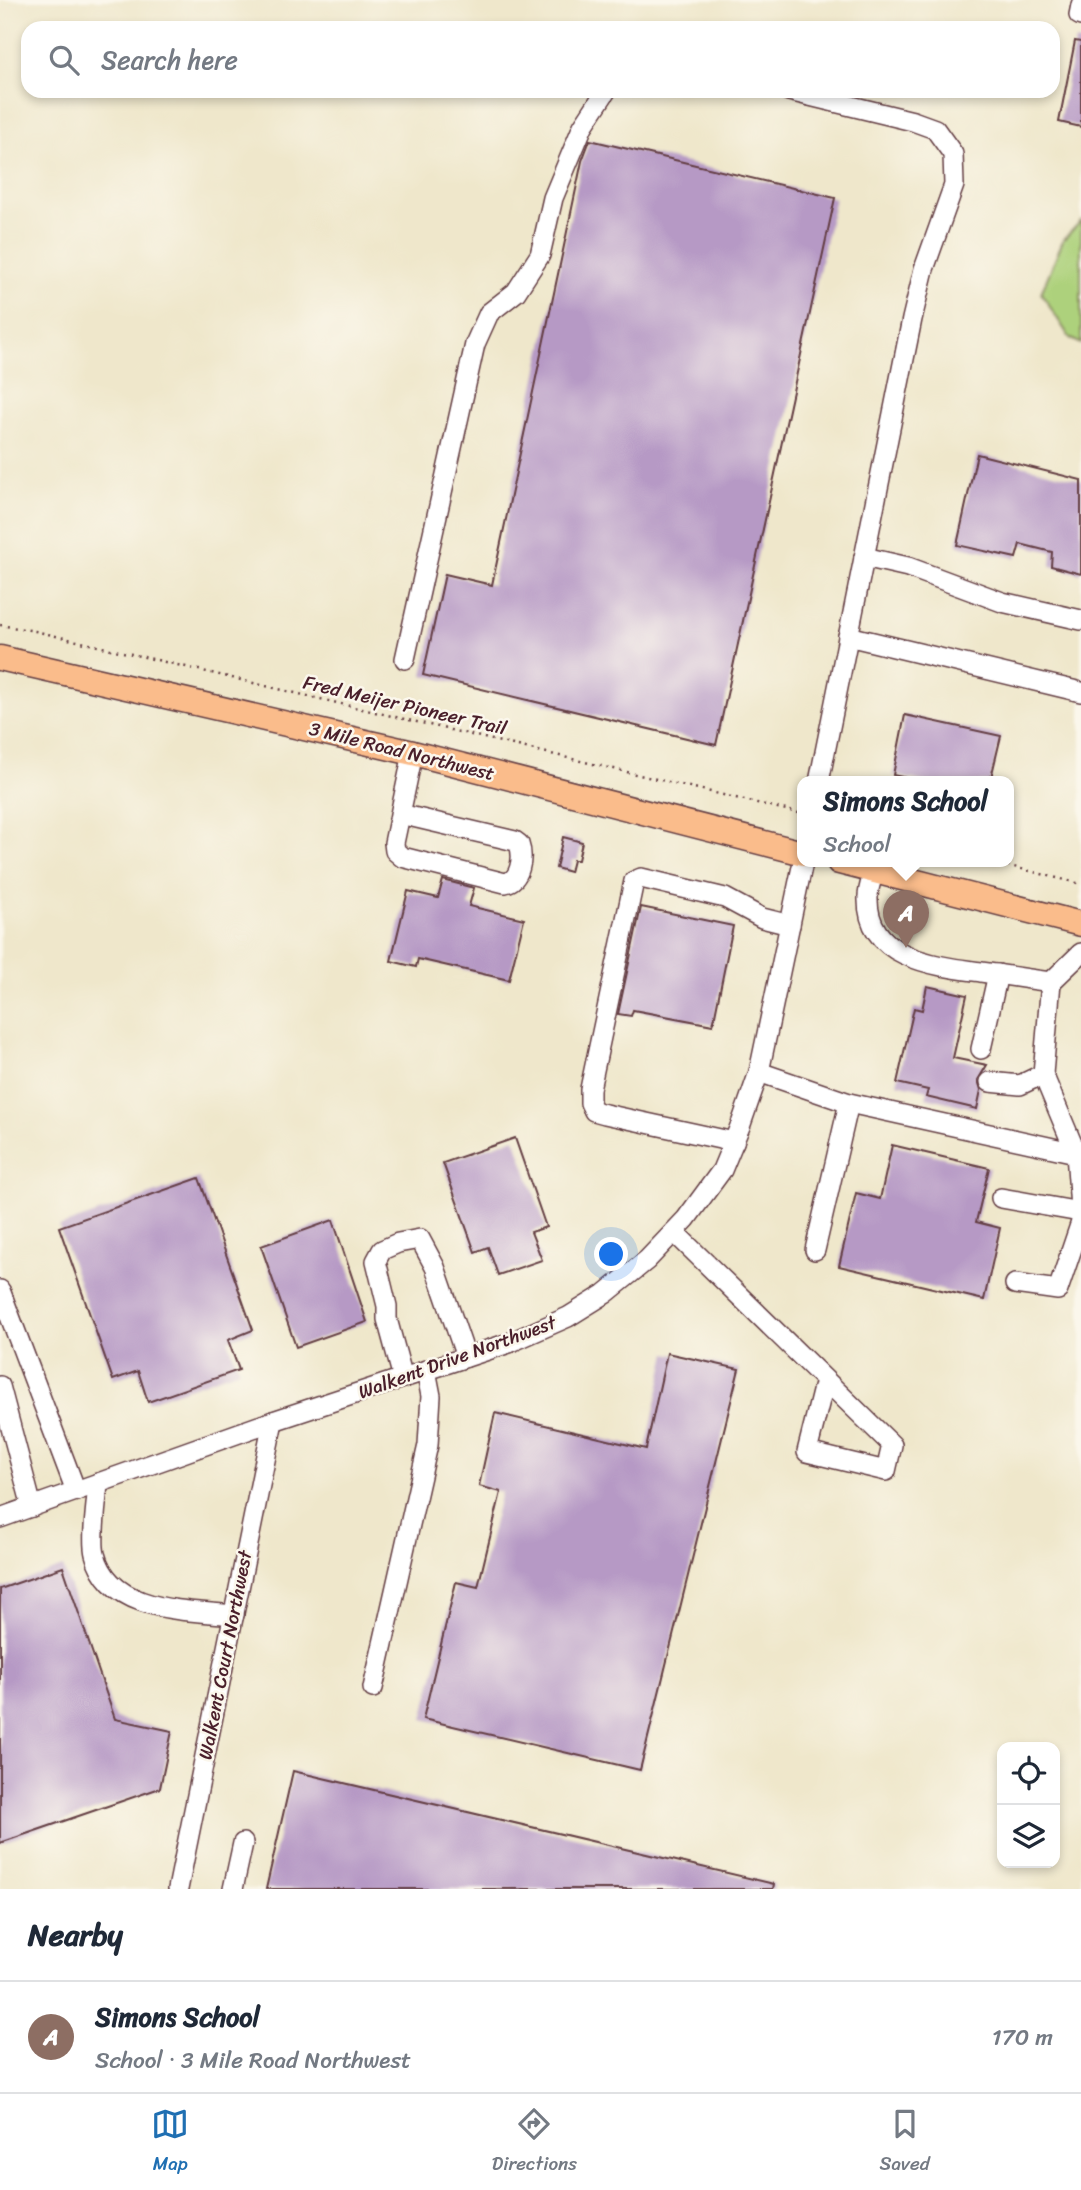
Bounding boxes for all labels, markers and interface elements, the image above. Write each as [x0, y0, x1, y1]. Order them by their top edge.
search box [21, 21, 1060, 98]
text: Search here [101, 37, 238, 83]
icon: search [45, 41, 83, 79]
street label: Fred Meijer Pioneer Trail [300, 666, 510, 745]
street label: 3 Mile Road Northwest [306, 712, 498, 790]
popup [797, 776, 1014, 867]
text: Simons School [823, 778, 988, 824]
text: School [823, 824, 891, 865]
pin: A [883, 890, 929, 948]
your location [594, 1237, 628, 1271]
street label: Walkent Drive Northwest [353, 1305, 562, 1408]
street label: Walkent Court Northwest [189, 1546, 262, 1762]
map controls [997, 1742, 1060, 1868]
button: locate [997, 1742, 1060, 1805]
button: layers [997, 1805, 1060, 1868]
text: Nearby [28, 1908, 123, 1962]
text: Simons School [95, 1994, 260, 2040]
text: A [43, 2017, 59, 2058]
text: 170 m [992, 2017, 1053, 2058]
text: School · 3 Mile Road Northwest [95, 2040, 411, 2081]
tab: Map [151, 2105, 189, 2180]
tab: Directions [492, 2105, 577, 2180]
tab: Saved [880, 2105, 930, 2180]

